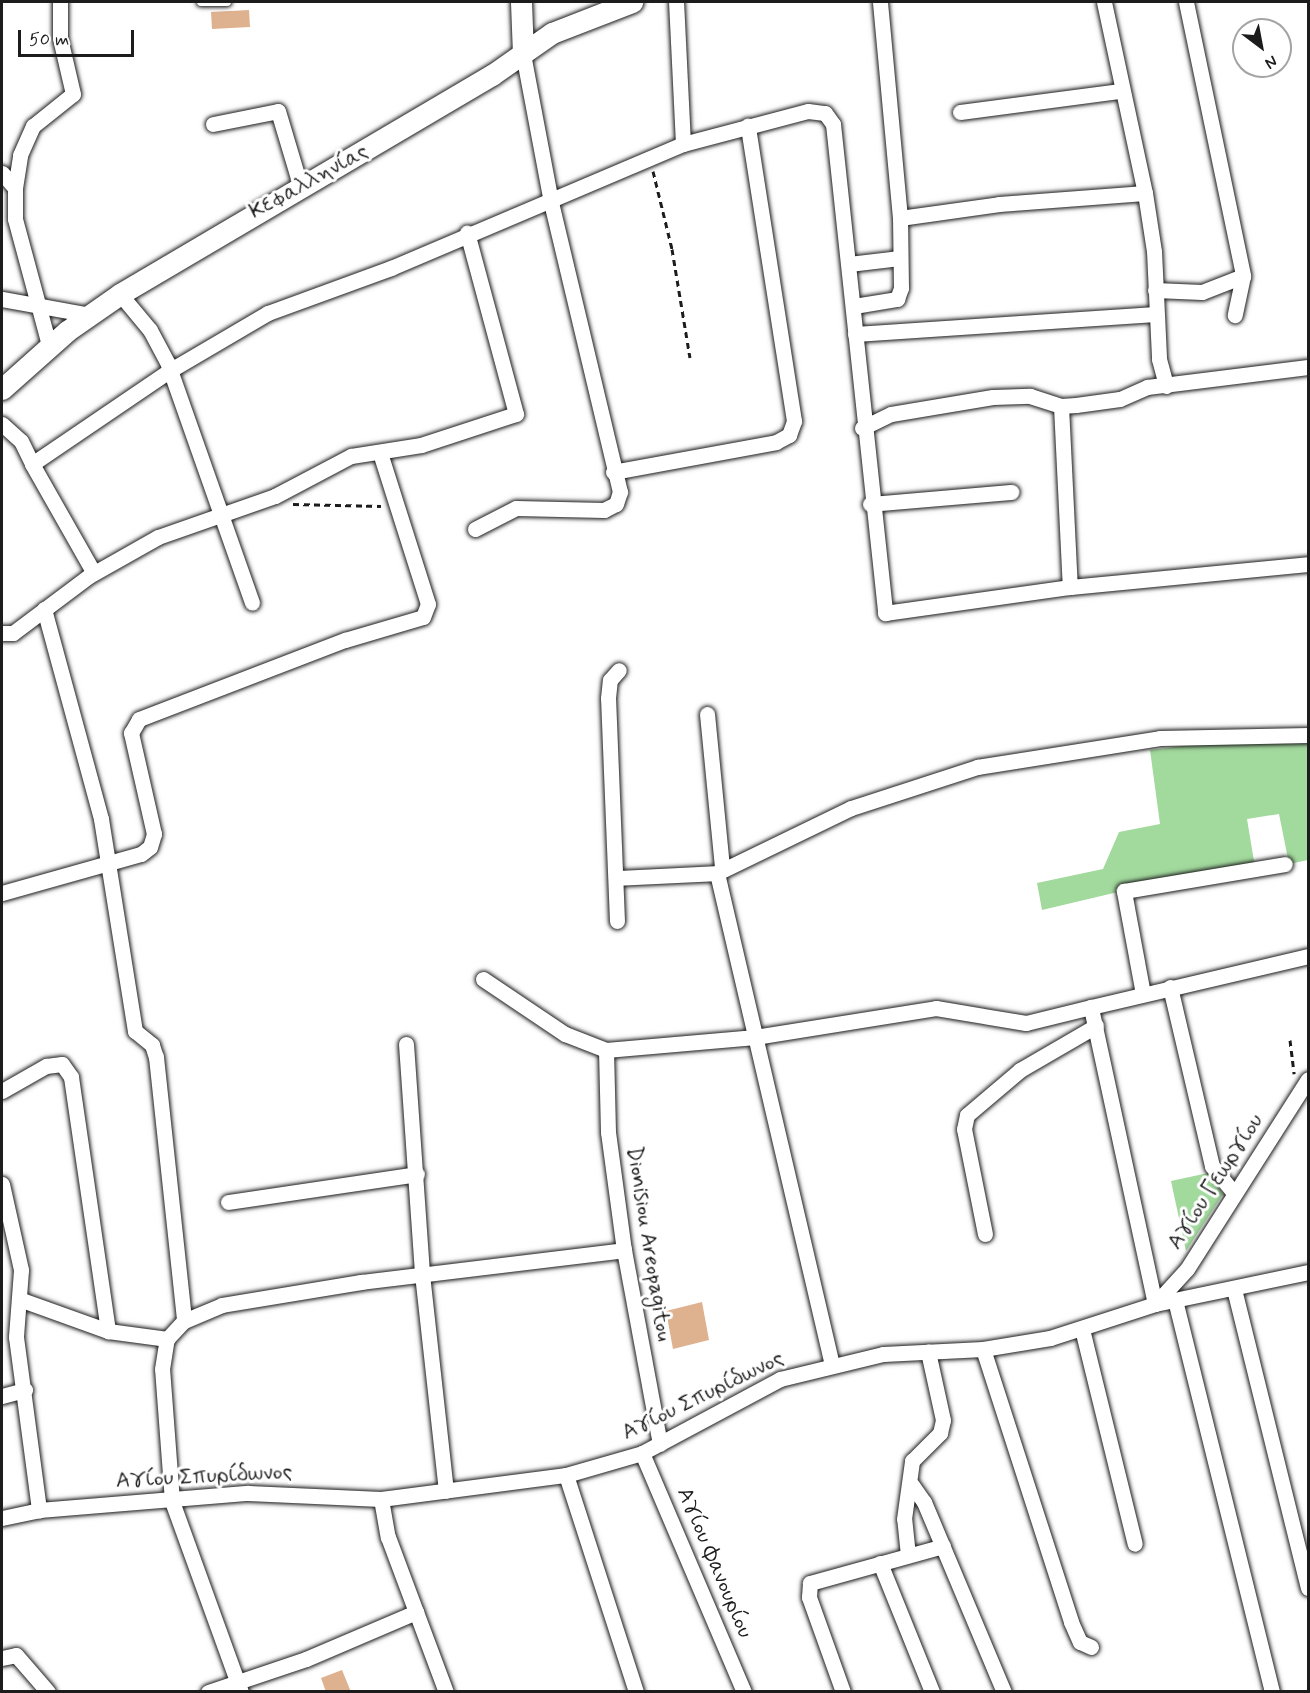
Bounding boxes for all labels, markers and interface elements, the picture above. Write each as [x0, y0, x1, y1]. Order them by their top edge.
scale bar [21, 18, 136, 56]
north arrow [1232, 18, 1292, 78]
text: 50 m [29, 28, 69, 52]
text: N [1261, 50, 1281, 74]
street label: Κεφαλληνίας [245, 139, 373, 225]
street label: Αγίου Γεωργίου [1162, 1109, 1270, 1255]
street label: Dionisiou Areopagitou [620, 1145, 676, 1343]
street label: Αγίου Σπυρίδωνος [618, 1345, 788, 1447]
street label: Αγίου Σπυρίδωνος [115, 1459, 293, 1495]
street label: Αγίου Φανουρίου [670, 1484, 758, 1642]

